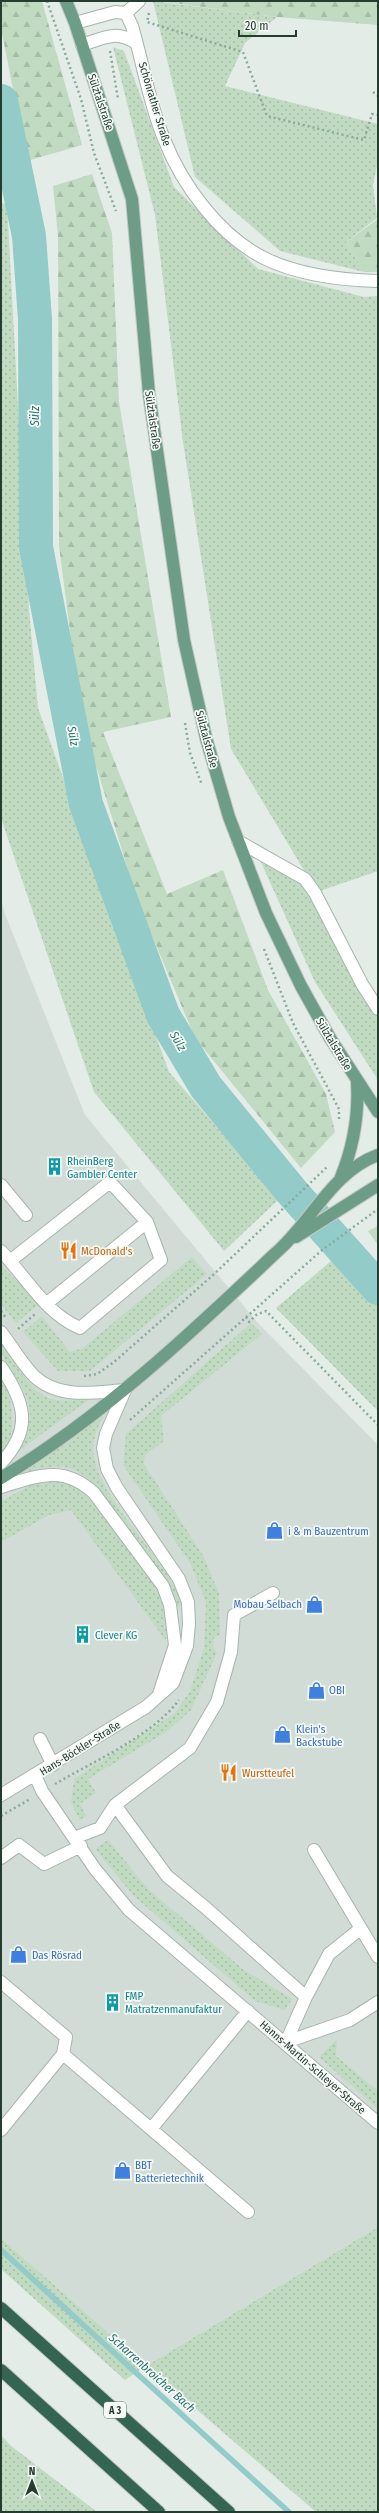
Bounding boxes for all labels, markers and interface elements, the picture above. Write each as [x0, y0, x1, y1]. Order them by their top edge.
scale bar [239, 12, 296, 38]
text: 20 m [245, 19, 269, 33]
street label: Schönrather Straße [136, 61, 173, 148]
street label: Sülztalstraße [85, 72, 116, 132]
street label: Sülztalstraße [142, 390, 163, 450]
water label: Sülz [28, 406, 42, 427]
street label: Sülztalstraße [193, 709, 220, 769]
water label: Sülz [64, 724, 82, 747]
street label: Sülztalstraße [313, 1016, 354, 1073]
water label: Sülz [166, 1028, 189, 1053]
place label: RheinBerg Gambler Center [67, 1155, 137, 1181]
building icon: RheinBerg Gambler Center [44, 1157, 64, 1177]
restaurant icon: McDonald's [58, 1241, 78, 1261]
place label: McDonald's [81, 1245, 133, 1258]
shop icon: i & m Bauzentrum [265, 1521, 285, 1541]
place label: i & m Bauzentrum [288, 1525, 369, 1538]
shop icon: Mobau Selbach [305, 1594, 325, 1614]
place label: Mobau Selbach [233, 1598, 302, 1611]
building icon: Clever KG [72, 1625, 92, 1645]
place label: Clever KG [95, 1629, 137, 1642]
shop icon: OBI [306, 1680, 326, 1700]
place label: OBI [329, 1684, 345, 1697]
street label: Hans-Böckler-Straße [37, 1718, 123, 1779]
place label: Klein's Backstube [296, 1723, 343, 1749]
shop icon: Klein's Backstube [273, 1725, 293, 1745]
restaurant icon: Wurstteufel [219, 1763, 239, 1783]
place label: Wurstteufel [242, 1767, 294, 1780]
shop icon: Das Rösrad [9, 1945, 29, 1965]
place label: Das Rösrad [32, 1949, 82, 1962]
place label: FMP Matratzenmanufaktur [125, 1990, 222, 2016]
building icon: FMP Matratzenmanufaktur [102, 1992, 122, 2012]
street label: Hanns-Martin-Schleyer-Straße [257, 2018, 368, 2117]
place label: BBT Batterietechnik [135, 2159, 205, 2185]
shop icon: BBT Batterietechnik [112, 2161, 132, 2181]
water label: Scharrenbroicher Bach [105, 2330, 198, 2415]
road number: A 3 [104, 2402, 126, 2418]
north arrow [12, 2461, 52, 2501]
text: N [29, 2465, 35, 2478]

